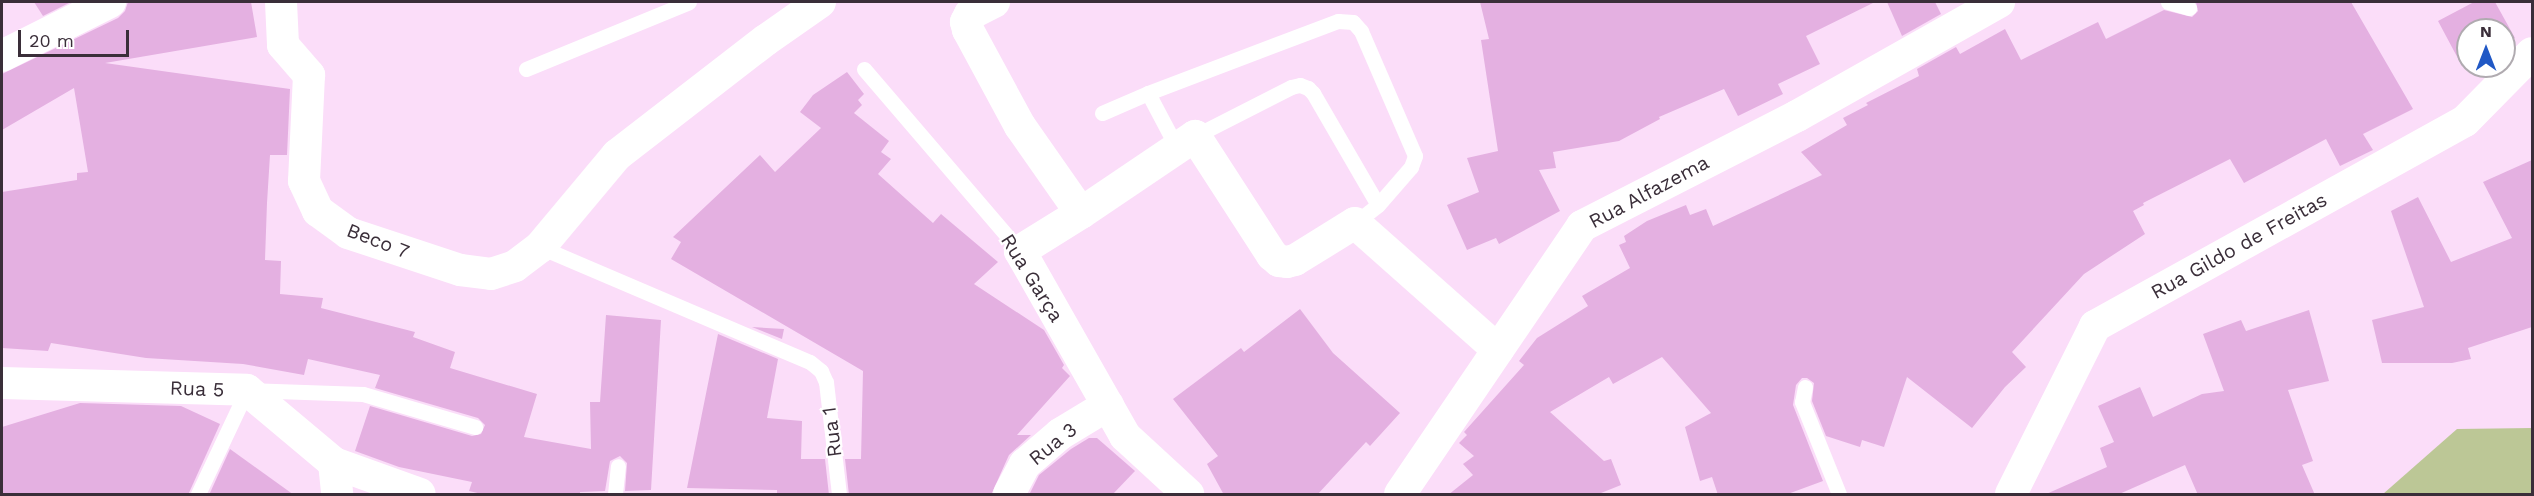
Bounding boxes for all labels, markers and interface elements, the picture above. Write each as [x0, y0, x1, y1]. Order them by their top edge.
scale bar [21, 18, 132, 56]
north arrow [2456, 18, 2516, 78]
text: N [2480, 22, 2492, 41]
text: 20 m [29, 30, 74, 51]
street label: Rua Alfazema [1584, 150, 1714, 234]
street label: Rua Gildo de Freitas [2147, 187, 2331, 305]
street label: Beco 7 [343, 218, 413, 264]
street label: Rua Garça [995, 229, 1069, 327]
street label: Rua 5 [169, 376, 225, 402]
street label: Rua 1 [817, 405, 847, 459]
street label: Rua 3 [1024, 417, 1082, 471]

